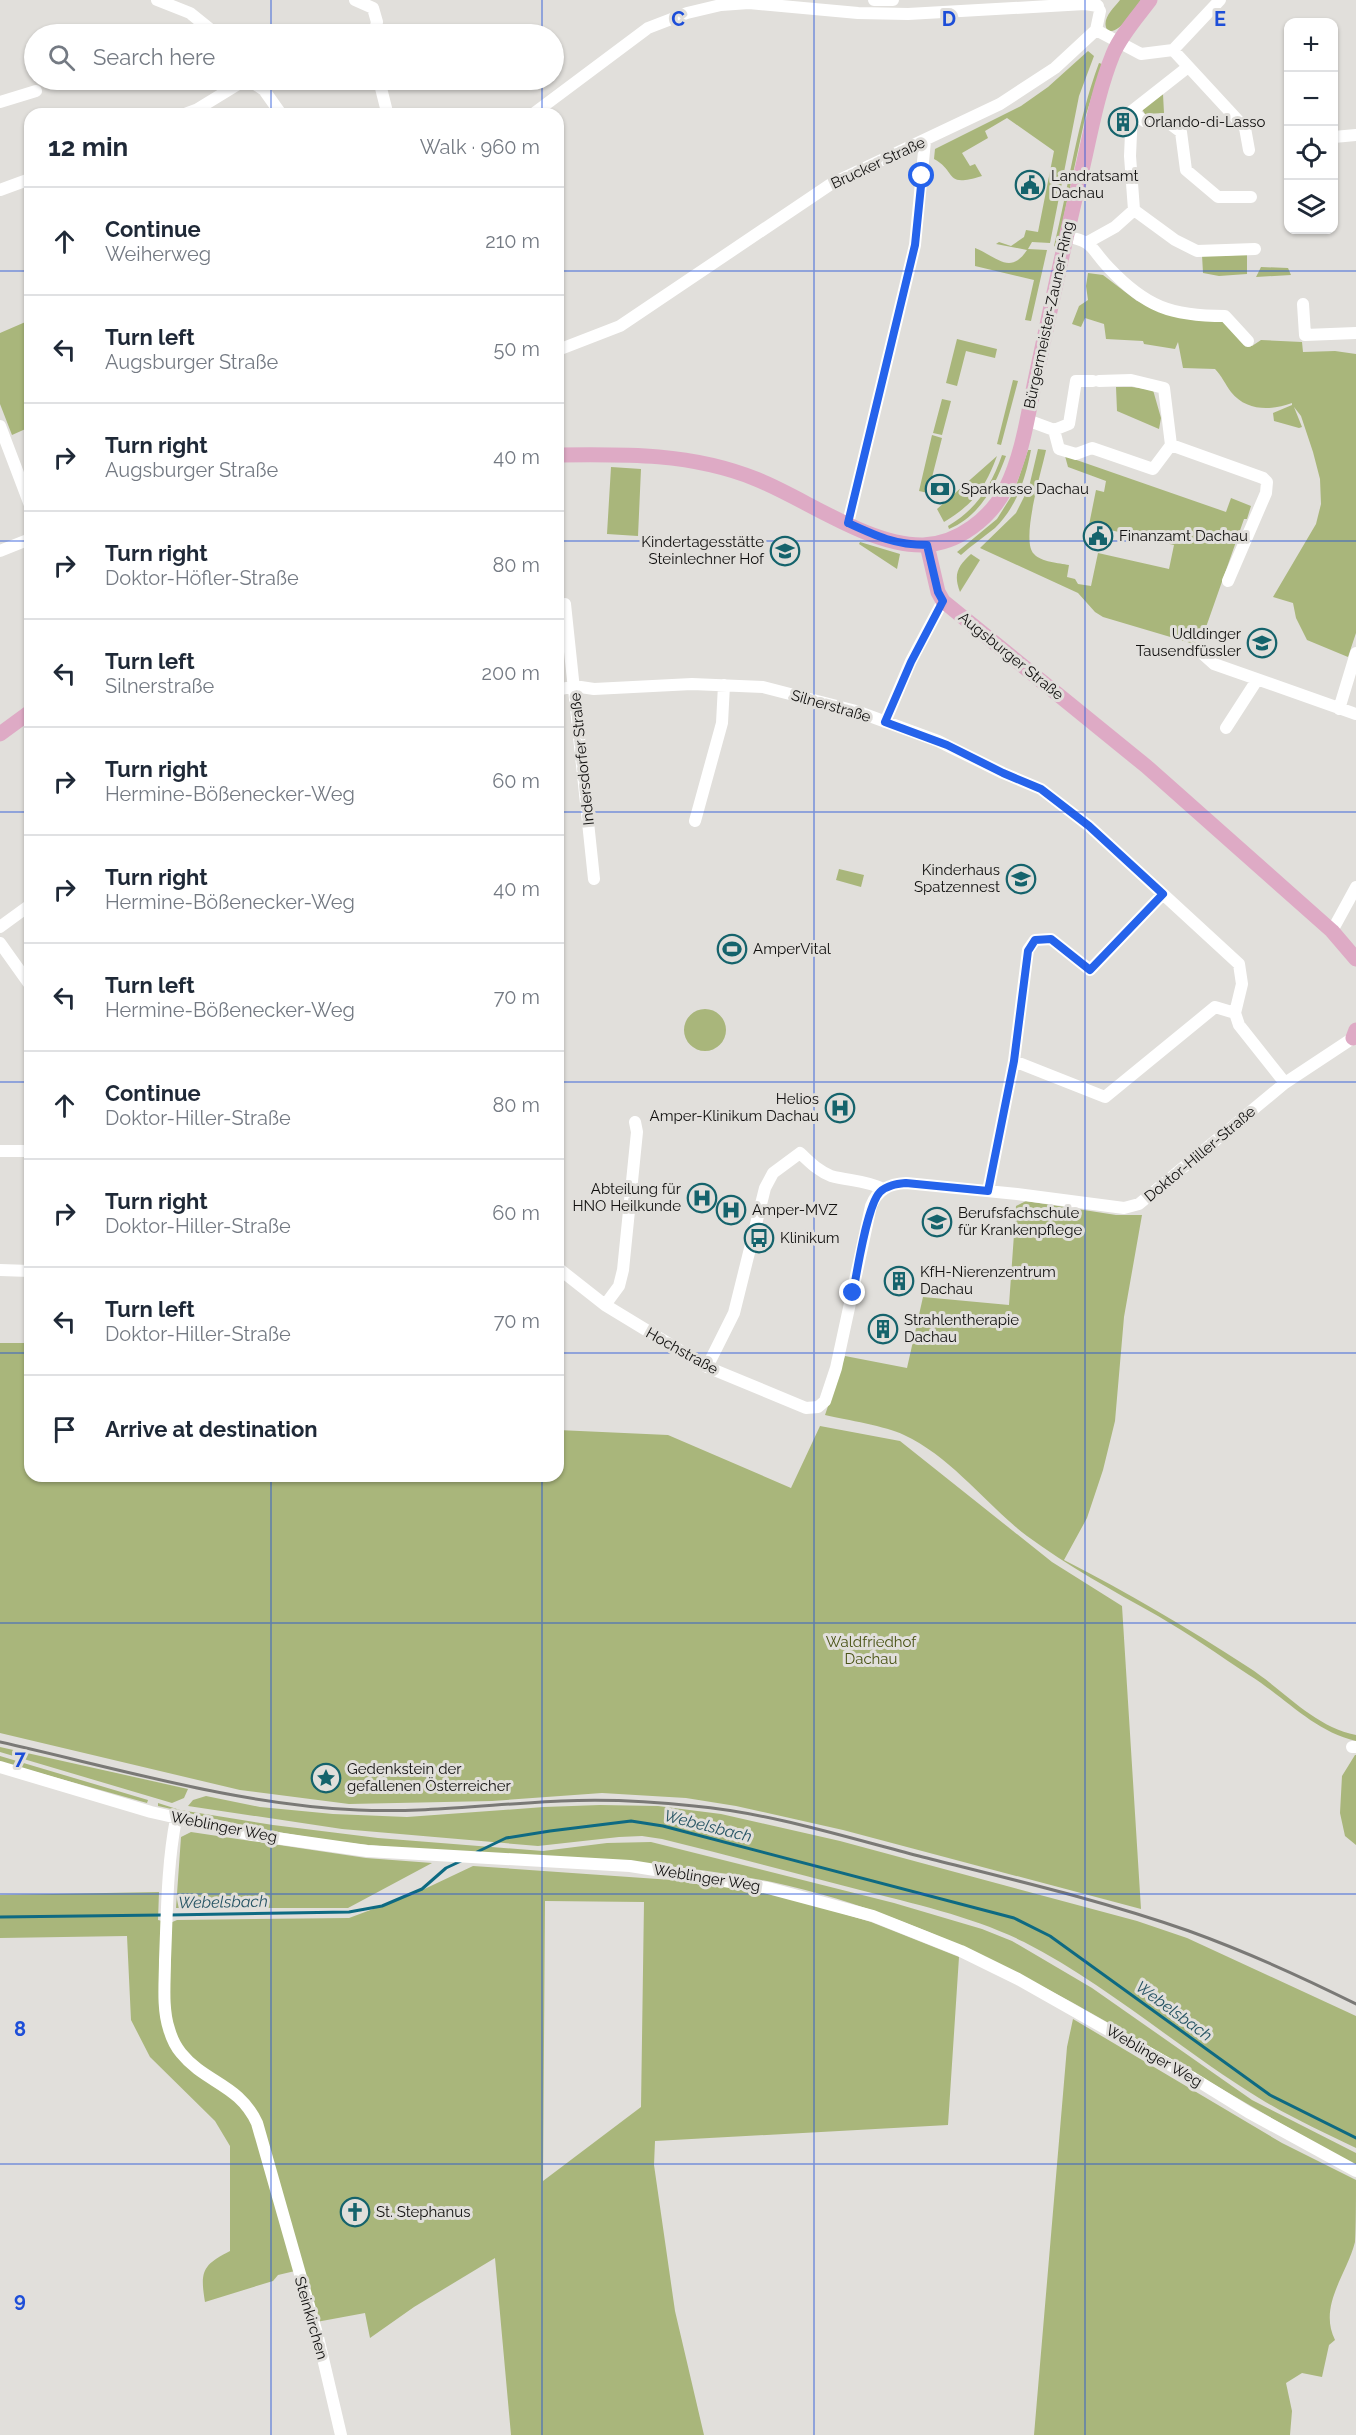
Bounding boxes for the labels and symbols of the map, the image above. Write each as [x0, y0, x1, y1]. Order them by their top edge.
text: C [671, 7, 685, 31]
text: D [942, 7, 956, 31]
text: E [1214, 7, 1226, 31]
building icon: Orlando-di-Lasso [1107, 106, 1139, 138]
place label: Orlando-di-Lasso [1144, 113, 1265, 131]
street label: Brucker Straße [828, 133, 928, 193]
route start [908, 162, 934, 188]
place label: Landratsamt Dachau [1051, 167, 1139, 202]
public building icon: Landratsamt Dachau [1014, 169, 1046, 201]
street label: Bürgermeister-Zauner-Ring [1020, 220, 1078, 410]
bank icon: Sparkasse Dachau [924, 473, 956, 505]
place label: Sparkasse Dachau [961, 480, 1089, 498]
public building icon: Finanzamt Dachau [1082, 520, 1114, 552]
place label: Finanzamt Dachau [1119, 527, 1248, 545]
place label: Kindertagesstätte Steinlechner Hof [641, 533, 765, 568]
school or university icon: Kindertagesstätte Steinlechner Hof [769, 535, 801, 567]
street label: Augsburger Straße [955, 608, 1067, 704]
place label: Udldinger Tausendfüssler [1136, 625, 1242, 660]
school or university icon: Udldinger Tausendfüssler [1246, 627, 1278, 659]
street label: Silnerstraße [789, 686, 873, 726]
street label: Indersdorfer Straße [566, 692, 598, 826]
place label: Kinderhaus Spatzennest [914, 861, 1000, 896]
school or university icon: Kinderhaus Spatzennest [1005, 863, 1037, 895]
sports icon: AmperVital [716, 933, 748, 965]
place label: AmperVital [753, 940, 832, 958]
place label: Helios Amper-Klinikum Dachau [650, 1090, 819, 1125]
hospital icon: Helios Amper-Klinikum Dachau [824, 1092, 856, 1124]
street label: Doktor-Hiller-Straße [1141, 1102, 1259, 1206]
place label: Abteilung für HNO Heilkunde [572, 1180, 682, 1215]
hospital icon: Abteilung für HNO Heilkunde [686, 1182, 718, 1214]
hospital icon: Amper-MVZ [715, 1194, 747, 1226]
place label: Amper-MVZ [752, 1201, 838, 1219]
place label: Berufsfachschule für Krankenpflege [958, 1204, 1082, 1239]
school or university icon: Berufsfachschule für Krankenpflege [921, 1206, 953, 1238]
bus stop icon: Klinikum [743, 1222, 775, 1254]
place label: Klinikum [780, 1229, 840, 1247]
place label: KfH-Nierenzentrum Dachau [920, 1263, 1056, 1298]
building icon: KfH-Nierenzentrum Dachau [883, 1265, 915, 1297]
route end [839, 1279, 865, 1305]
place label: Strahlentherapie Dachau [904, 1311, 1019, 1346]
building icon: Strahlentherapie Dachau [867, 1313, 899, 1345]
street label: Hochstraße [643, 1324, 721, 1378]
park label: Waldfriedhof Dachau [826, 1633, 917, 1668]
text: 7 [14, 1746, 26, 1770]
place label: Gedenkstein der gefallenen Österreicher [347, 1760, 512, 1795]
place icon: Gedenkstein der gefallenen Österreicher [310, 1762, 342, 1794]
water label: Webelsbach [662, 1806, 754, 1846]
street label: Weblinger Weg [169, 1808, 279, 1846]
street label: Weblinger Weg [652, 1861, 762, 1895]
water label: Webelsbach [178, 1892, 268, 1912]
water label: Webelsbach [1132, 1977, 1216, 2045]
text: 8 [14, 2017, 26, 2041]
street label: Weblinger Weg [1103, 2021, 1205, 2091]
church icon: St. Stephanus [339, 2196, 371, 2228]
place label: St. Stephanus [376, 2203, 470, 2221]
street label: Steinkirchen [291, 2274, 331, 2362]
text: 9 [14, 2288, 26, 2312]

